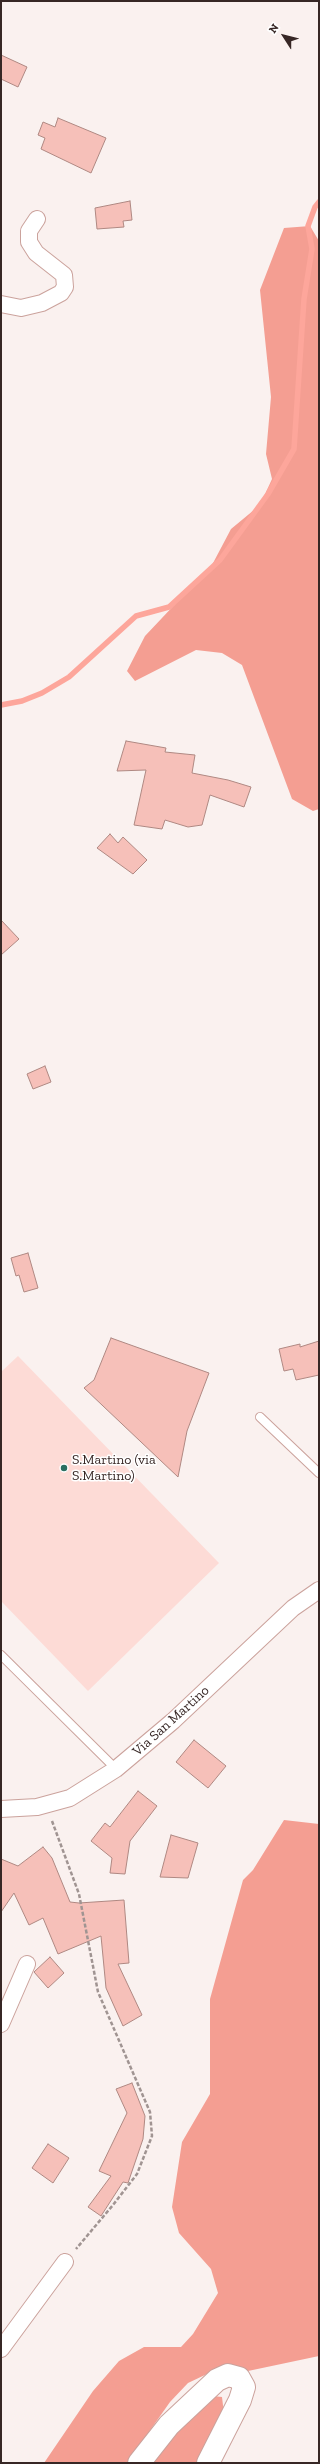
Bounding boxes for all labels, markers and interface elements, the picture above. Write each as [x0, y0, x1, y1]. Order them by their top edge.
north arrow [264, 16, 304, 56]
text: N [266, 21, 282, 36]
place label: S.Martino (via S.Martino) [72, 1452, 156, 1484]
marker: S.Martino (via S.Martino) [59, 1463, 69, 1473]
street label: Via San Martino [129, 1682, 213, 1760]

